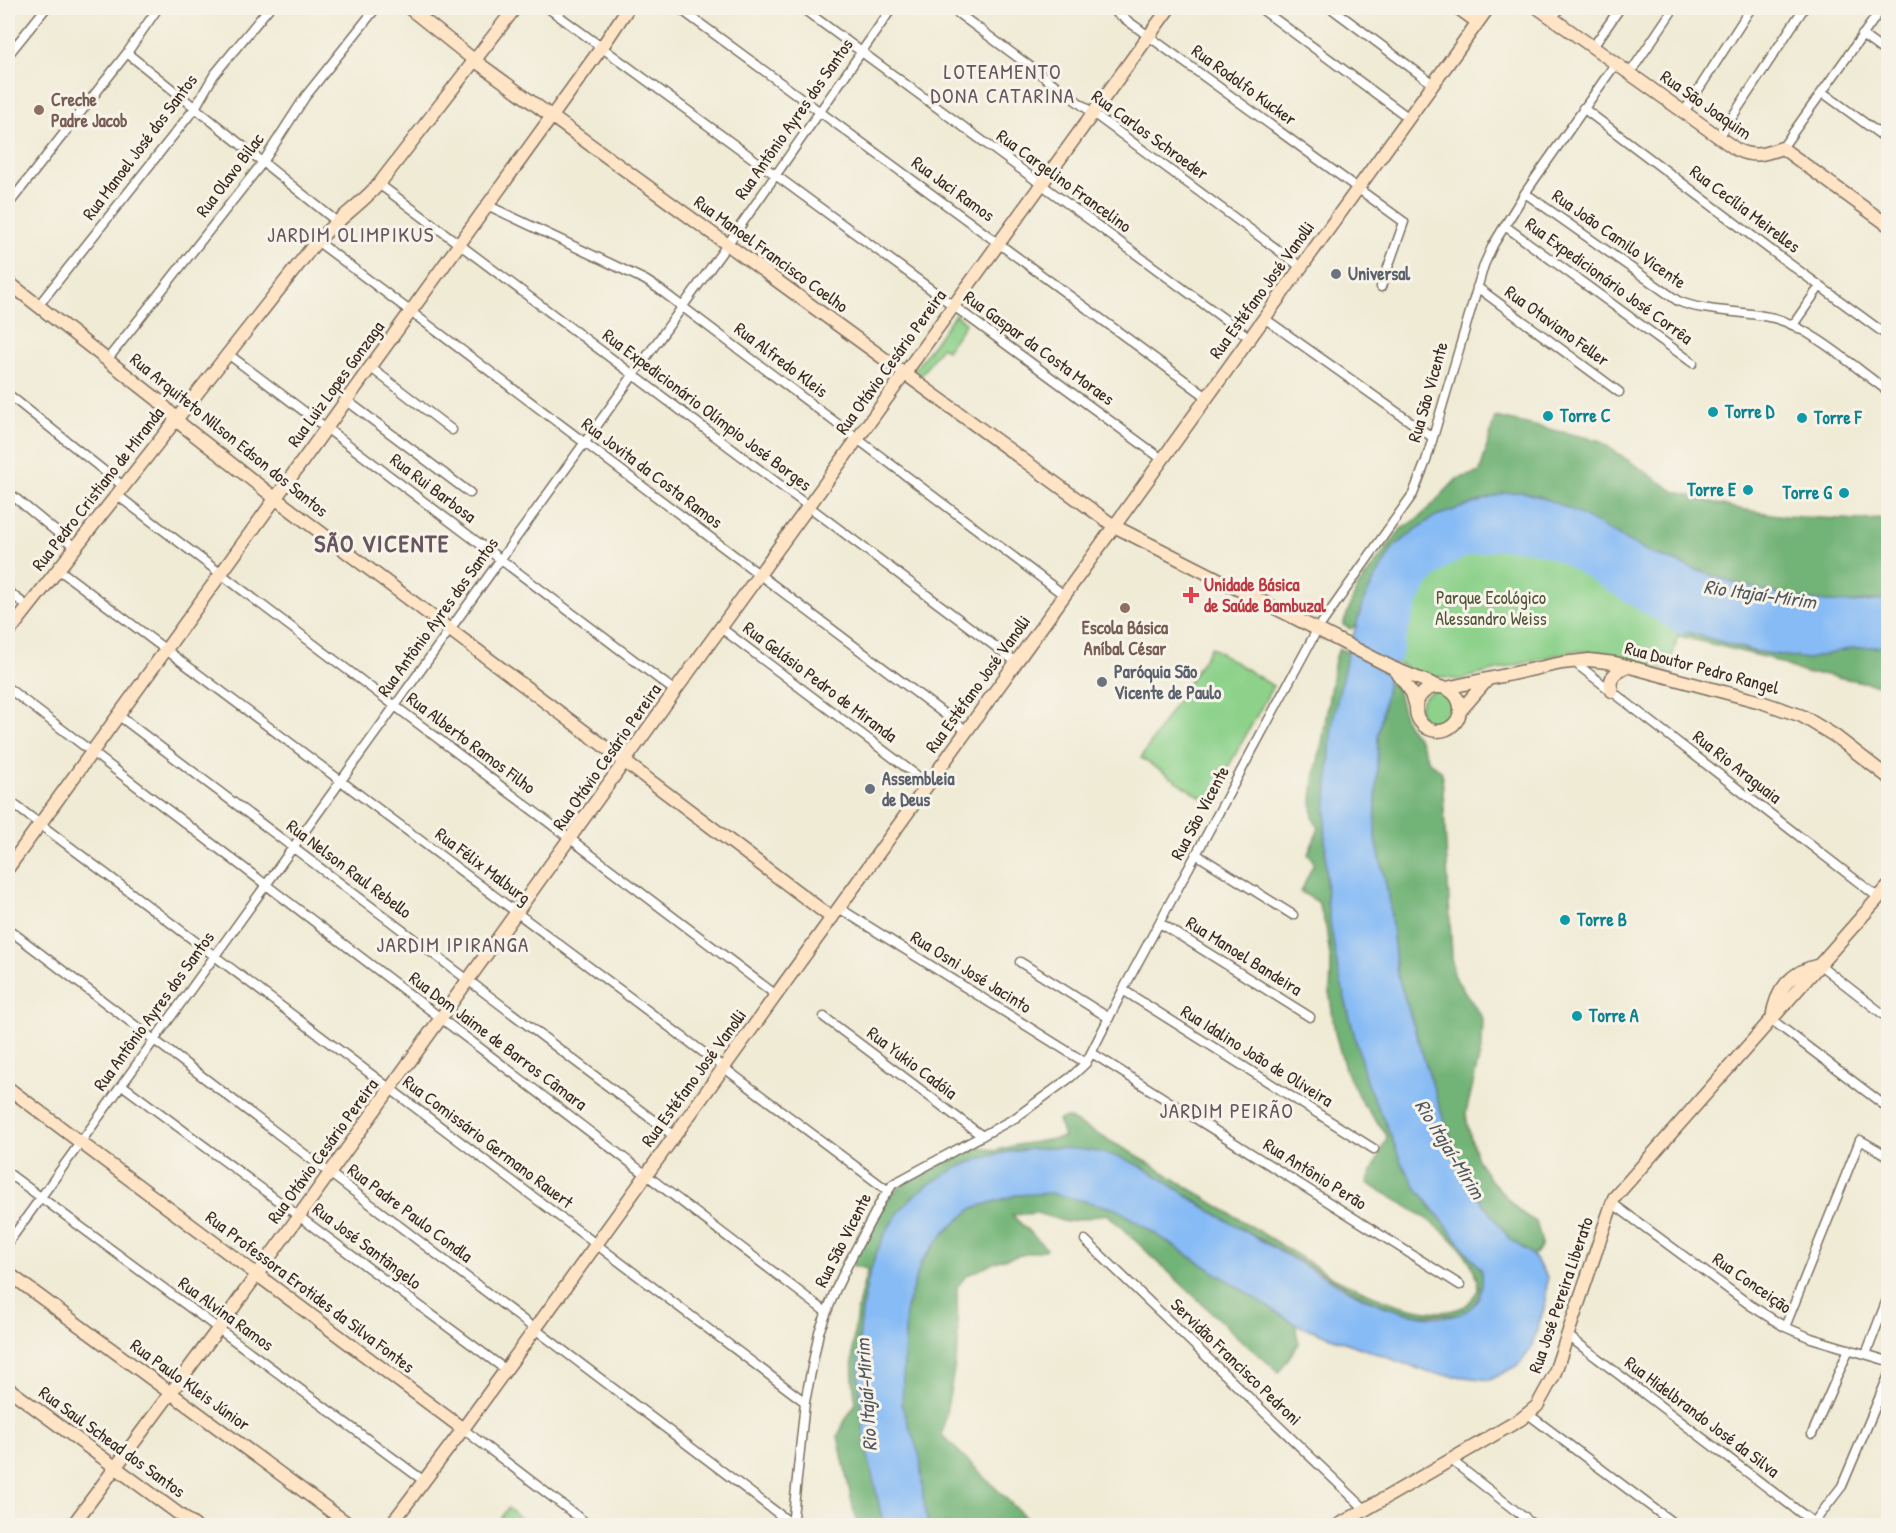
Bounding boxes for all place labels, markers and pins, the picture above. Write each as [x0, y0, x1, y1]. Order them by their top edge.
place label: Creche Padre Jacob [51, 87, 128, 133]
marker: Creche Padre Jacob [32, 103, 46, 117]
place label: Universal [1348, 261, 1411, 286]
marker: Universal [1329, 267, 1343, 281]
place label: Torre D [1724, 399, 1775, 424]
place label: Torre C [1559, 403, 1611, 428]
marker: Torre D [1706, 405, 1720, 419]
place label: Torre F [1813, 405, 1863, 430]
marker: Torre C [1541, 409, 1555, 423]
marker: Torre F [1795, 411, 1809, 425]
place label: Torre E [1686, 477, 1737, 502]
place label: Torre G [1782, 480, 1832, 505]
marker: Torre E [1741, 483, 1755, 497]
marker: Torre G [1837, 486, 1851, 500]
place label: Unidade Básica de Saúde Bambuzal [1204, 572, 1327, 618]
marker: Unidade Básica de Saúde Bambuzal [1182, 586, 1200, 604]
marker: Escola Básica Aníbal César [1118, 601, 1132, 615]
place label: Escola Básica Aníbal César [1082, 615, 1169, 661]
place label: Paróquia São Vicente de Paulo [1114, 659, 1222, 705]
marker: Paróquia São Vicente de Paulo [1095, 675, 1109, 689]
place label: Assembleia de Deus [882, 766, 955, 812]
marker: Assembleia de Deus [863, 782, 877, 796]
place label: Torre B [1576, 907, 1627, 932]
marker: Torre B [1558, 913, 1572, 927]
place label: Torre A [1588, 1003, 1639, 1028]
marker: Torre A [1570, 1009, 1584, 1023]

